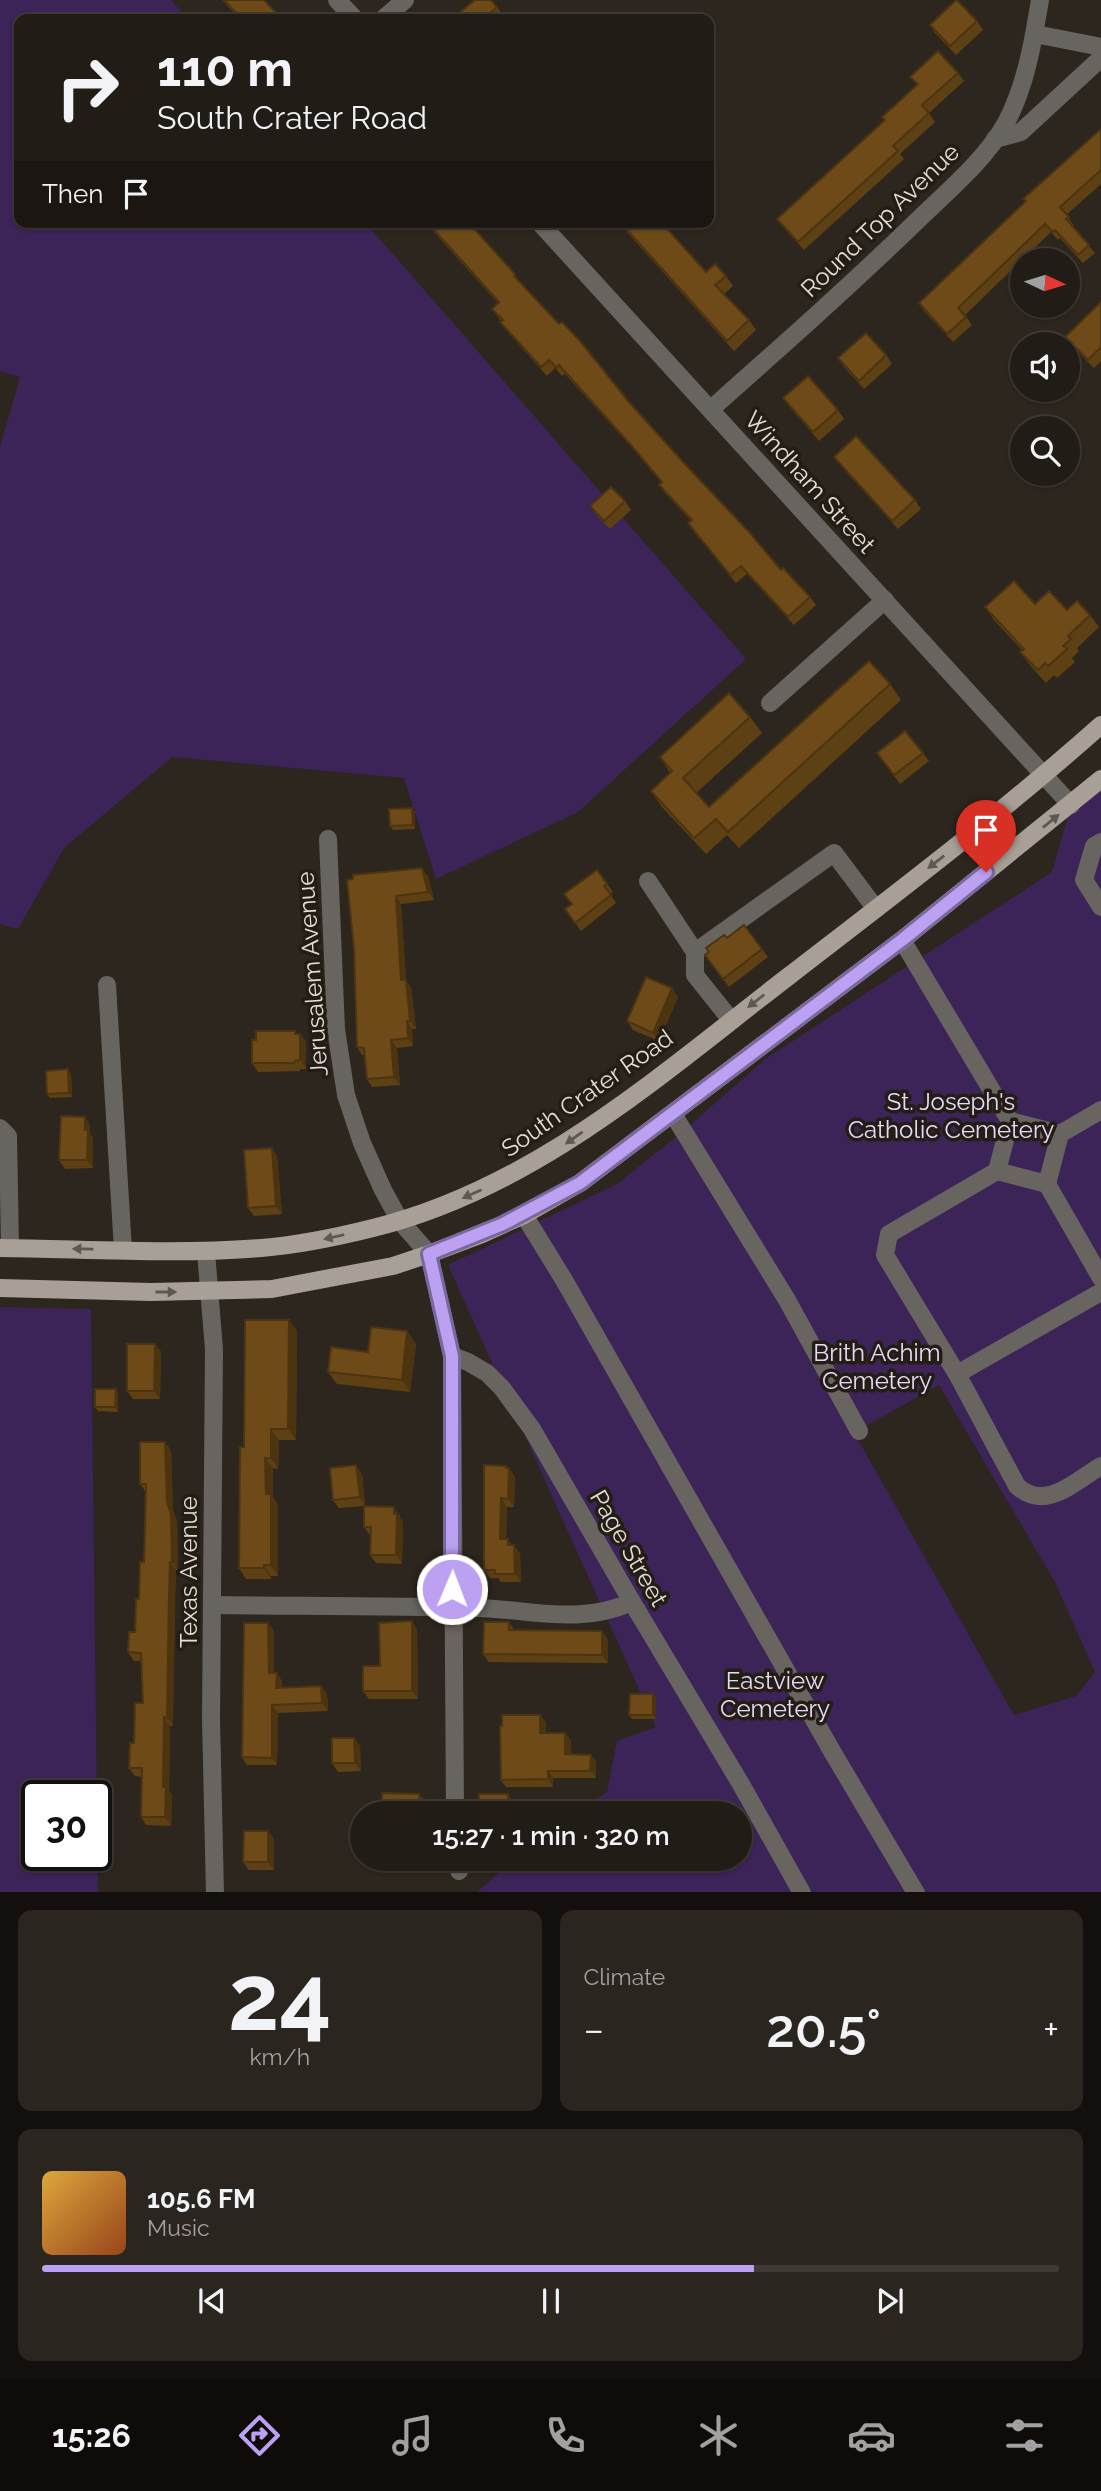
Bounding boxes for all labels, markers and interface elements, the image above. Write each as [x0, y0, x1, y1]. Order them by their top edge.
text: 110 m [157, 40, 293, 97]
icon: right [42, 42, 133, 133]
text: South Crater Road [157, 99, 427, 136]
street label: Round Top Avenue [795, 137, 965, 303]
icon: arrive [117, 175, 155, 213]
text: Then [42, 179, 103, 209]
north arrow [1010, 248, 1080, 318]
map controls [1010, 248, 1080, 486]
button: sound [1010, 332, 1080, 402]
street label: Windham Street [739, 405, 881, 559]
button: search [1010, 416, 1080, 486]
pin [956, 800, 1016, 872]
icon: arrive [967, 811, 1005, 849]
one-way arrow [1042, 814, 1059, 829]
one-way arrow [927, 855, 945, 869]
street label: Jerusalem Avenue [290, 871, 334, 1077]
one-way arrow [747, 994, 765, 1009]
street label: South Crater Road [496, 1023, 678, 1163]
park label: St. Joseph's Catholic Cemetery [848, 1087, 1054, 1144]
one-way arrow [565, 1131, 583, 1145]
one-way arrow [462, 1188, 482, 1200]
one-way arrow [323, 1231, 345, 1242]
one-way arrow [72, 1243, 94, 1255]
one-way arrow [155, 1286, 177, 1298]
park label: Brith Achim Cemetery [813, 1338, 941, 1395]
street label: Page Street [584, 1485, 674, 1611]
street label: Texas Avenue [174, 1496, 203, 1648]
position arrow [415, 1552, 489, 1626]
park label: Eastview Cemetery [720, 1666, 830, 1723]
speed limit sign: 30 [21, 1780, 112, 1871]
text: 15:27 · 1 min · 320 m [432, 1821, 670, 1851]
text: 24 [228, 1944, 331, 2051]
text: Climate [584, 1963, 665, 1990]
text: 20.5° [766, 1998, 881, 2059]
text: − [584, 2007, 604, 2052]
text: + [1043, 2007, 1059, 2052]
text: km/h [249, 2043, 310, 2070]
text: 105.6 FM [147, 2184, 256, 2214]
text: Music [147, 2214, 210, 2241]
icon: previous [193, 2282, 231, 2320]
icon: pause [532, 2282, 570, 2320]
icon: next [871, 2282, 909, 2320]
icon: directions [235, 2411, 284, 2460]
icon: music [388, 2411, 437, 2460]
icon: phone [541, 2411, 590, 2460]
icon: climate [694, 2411, 743, 2460]
icon: car [847, 2411, 896, 2460]
icon: filters [1000, 2411, 1049, 2460]
text: 15:26 [52, 2417, 131, 2454]

